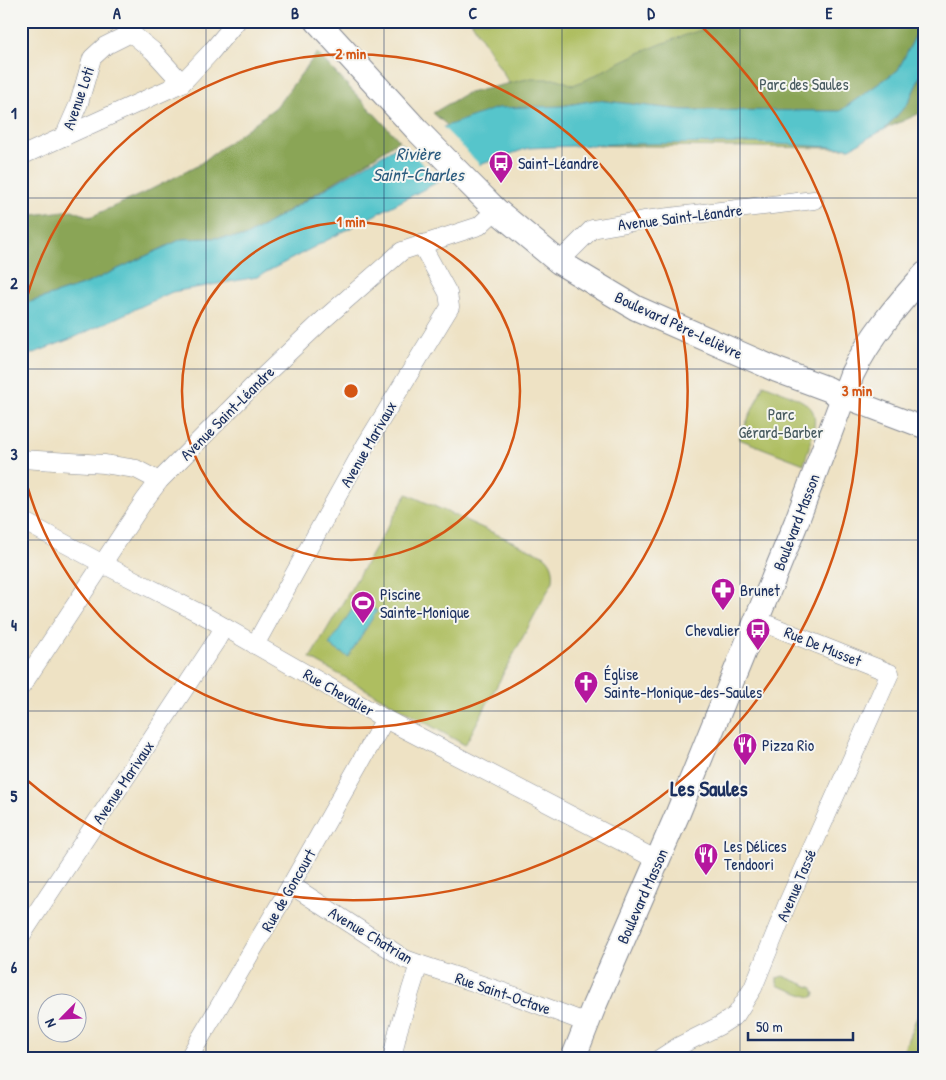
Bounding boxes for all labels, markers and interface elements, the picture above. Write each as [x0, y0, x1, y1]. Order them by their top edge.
text: A [113, 2, 121, 24]
text: B [291, 2, 299, 24]
text: C [469, 2, 478, 24]
text: D [647, 2, 655, 24]
text: E [825, 2, 833, 24]
text: 2 min [336, 43, 367, 64]
street label: Avenue Loti [57, 63, 99, 133]
park label: Parc des Saules [759, 73, 849, 95]
text: 1 [11, 102, 17, 124]
water label: Rivière Saint-Charles [372, 141, 466, 187]
bus stop icon: Saint-Léandre [488, 150, 514, 184]
place label: Saint-Léandre [518, 152, 600, 174]
street label: Avenue Saint-Léandre [617, 198, 744, 236]
text: 1 min [336, 211, 366, 232]
text: 2 [10, 272, 18, 294]
street label: Boulevard Père-Lelièvre [611, 286, 747, 365]
street label: Avenue Saint-Léandre [175, 360, 280, 465]
text: 3 min [842, 380, 872, 401]
centre of rings [342, 382, 360, 400]
street label: Avenue Marivaux [334, 397, 402, 491]
park label: Parc Gérard-Barber [738, 403, 824, 443]
text: 3 [10, 443, 18, 465]
street label: Boulevard Masson [767, 470, 825, 574]
pharmacy icon: Brunet [710, 577, 736, 611]
place label: Brunet [740, 579, 780, 601]
place label: Piscine Sainte-Monique [380, 583, 470, 623]
sports icon: Piscine Sainte-Monique [350, 590, 376, 624]
text: 4 [11, 614, 17, 636]
bus stop icon: Chevalier [745, 617, 771, 651]
place label: Chevalier [685, 619, 740, 641]
street label: Rue De Musset [781, 621, 865, 672]
street label: Rue Chevalier [299, 663, 379, 721]
place label: Église Sainte-Monique-des-Saules [604, 663, 762, 703]
church icon: Église Sainte-Monique-des-Saules [573, 670, 599, 704]
restaurant icon: Pizza Rio [732, 732, 758, 766]
place label: Pizza Rio [762, 734, 815, 756]
street label: Avenue Marivaux [87, 736, 159, 828]
district label: Les Saules [670, 774, 748, 803]
text: 5 [11, 785, 18, 807]
place label: Les Délices Tendoori [724, 835, 787, 875]
restaurant icon: Les Délices Tendoori [693, 842, 719, 876]
street label: Rue de Goncourt [255, 844, 321, 935]
street label: Boulevard Masson [611, 845, 673, 947]
street label: Avenue Tassé [771, 845, 821, 925]
street label: Avenue Chatrian [325, 901, 417, 969]
text: 6 [11, 956, 18, 978]
street label: Rue Saint-Octave [452, 966, 554, 1020]
north arrow [38, 992, 88, 1042]
scale bar [748, 1010, 854, 1042]
text: N [39, 1016, 60, 1031]
text: 50 m [756, 1016, 783, 1037]

